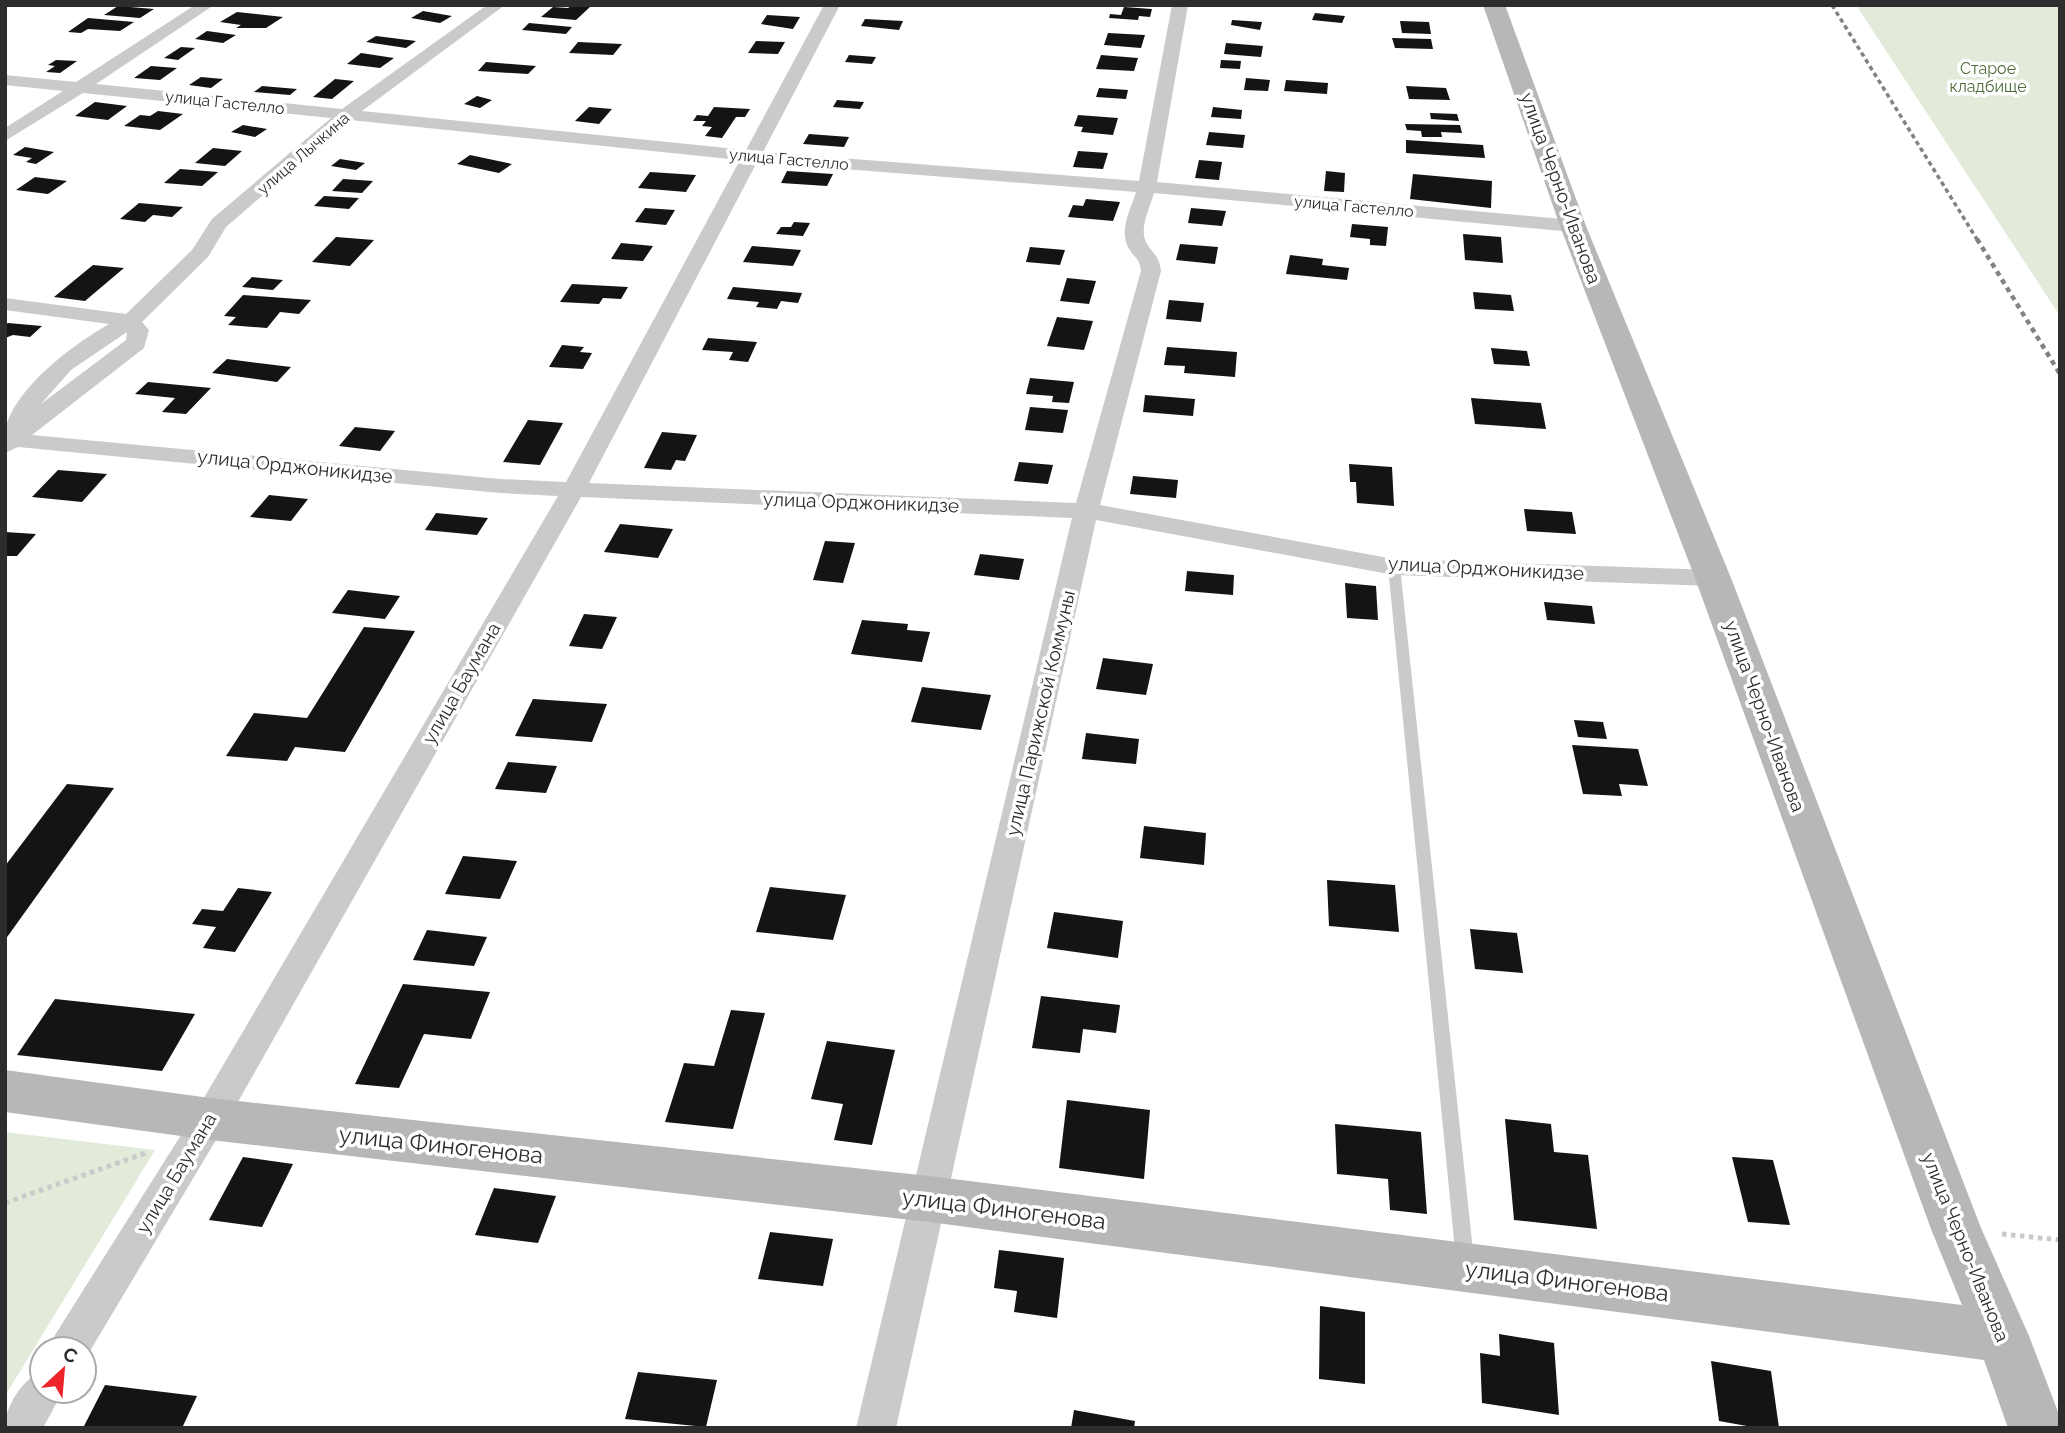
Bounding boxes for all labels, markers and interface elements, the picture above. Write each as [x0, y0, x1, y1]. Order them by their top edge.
park label: Старое кладбище [1949, 59, 2027, 96]
street label: улица Гастелло [164, 87, 286, 118]
street label: улица Черно-Иванова [1516, 89, 1606, 287]
street label: улица Лычкина [253, 108, 353, 199]
street label: улица Гастелло [728, 145, 849, 174]
street label: улица Гастелло [1293, 192, 1414, 221]
street label: улица Орджоникидзе [196, 445, 394, 487]
street label: улица Орджоникидзе [763, 488, 959, 516]
street label: улица Орджоникидзе [1387, 552, 1585, 584]
street label: улица Парижской Коммуны [1001, 588, 1079, 838]
street label: улица Черно-Иванова [1720, 617, 1810, 815]
street label: улица Баумана [417, 618, 505, 748]
street label: улица Баумана [131, 1109, 221, 1237]
street label: улица Финогенова [338, 1120, 544, 1169]
street label: улица Черно-Иванова [1918, 1149, 2014, 1345]
street label: улица Финогенова [901, 1183, 1107, 1234]
street label: улица Финогенова [1464, 1255, 1670, 1306]
north arrow [28, 1335, 98, 1405]
text: С [60, 1342, 81, 1367]

